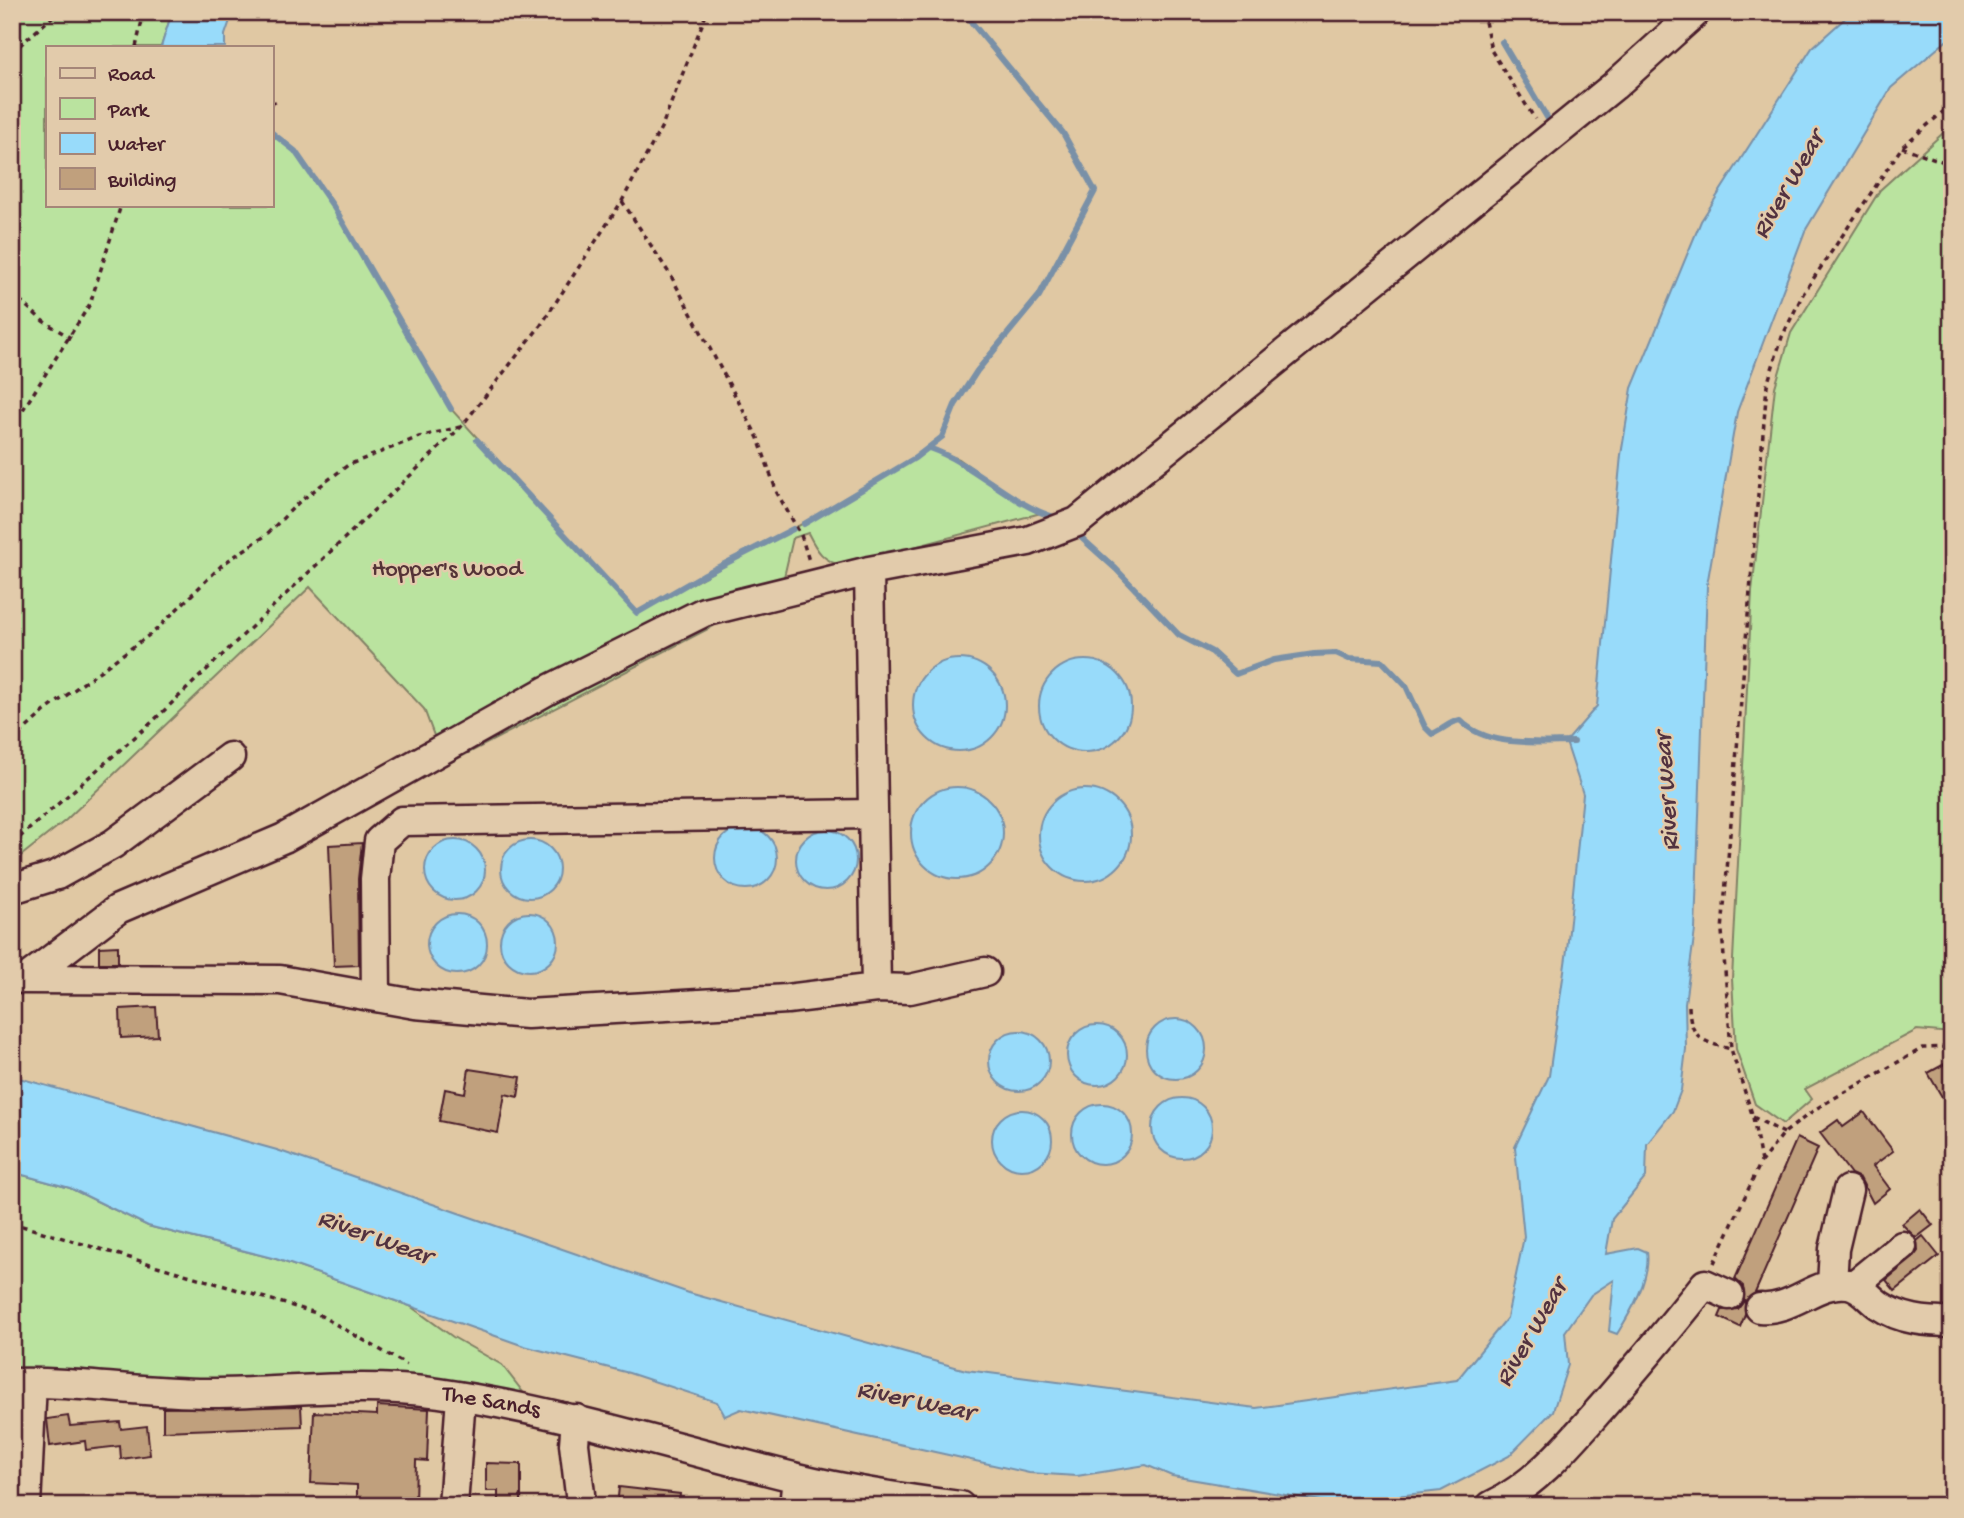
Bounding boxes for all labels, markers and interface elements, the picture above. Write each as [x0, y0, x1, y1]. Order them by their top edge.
legend [46, 46, 273, 206]
text: Road [108, 64, 156, 89]
text: Park [107, 100, 151, 125]
water label: River Wear [1747, 123, 1835, 245]
text: Water [108, 134, 166, 159]
text: Building [107, 170, 177, 195]
park label: Hopper's Wood [372, 556, 524, 585]
water label: River Wear [1649, 727, 1689, 852]
water label: River Wear [313, 1204, 440, 1275]
water label: River Wear [1490, 1271, 1578, 1393]
water label: River Wear [854, 1376, 981, 1431]
street label: The Sands [438, 1380, 543, 1426]

